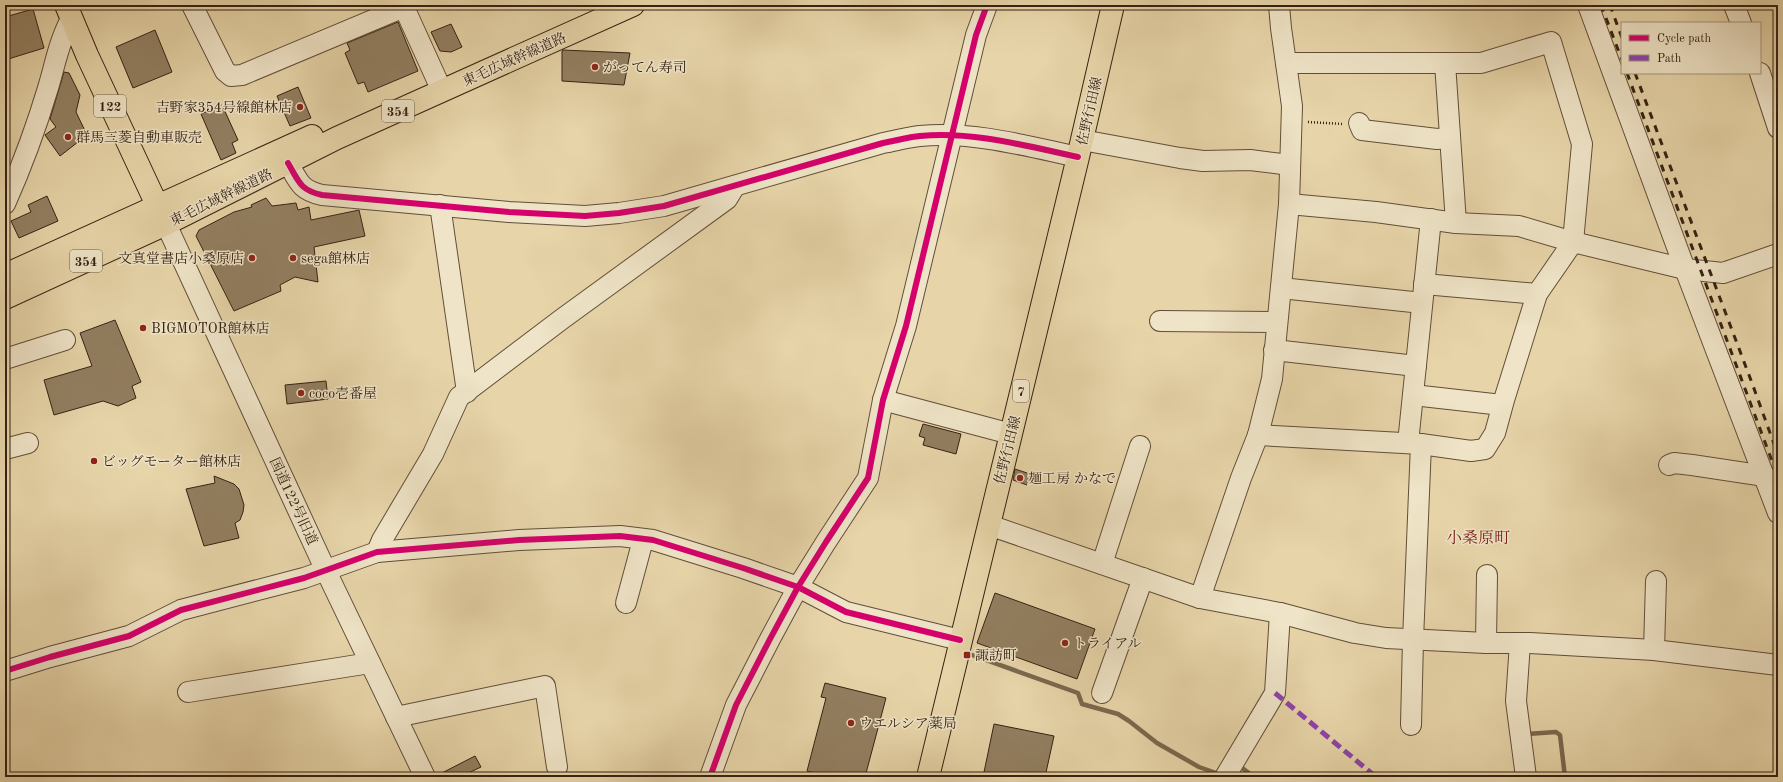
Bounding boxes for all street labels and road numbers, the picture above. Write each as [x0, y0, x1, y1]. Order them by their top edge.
street label: 東毛広域幹線道路 [460, 30, 568, 89]
street label: 佐野行田線 [1074, 75, 1105, 147]
road number: 122 [94, 95, 126, 117]
road number: 354 [382, 100, 414, 122]
street label: 東毛広域幹線道路 [168, 166, 275, 229]
road number: 354 [70, 250, 102, 272]
road number: 7 [1013, 380, 1029, 402]
street label: 佐野行田線 [992, 414, 1023, 486]
street label: 国道122号旧道 [267, 455, 320, 547]

